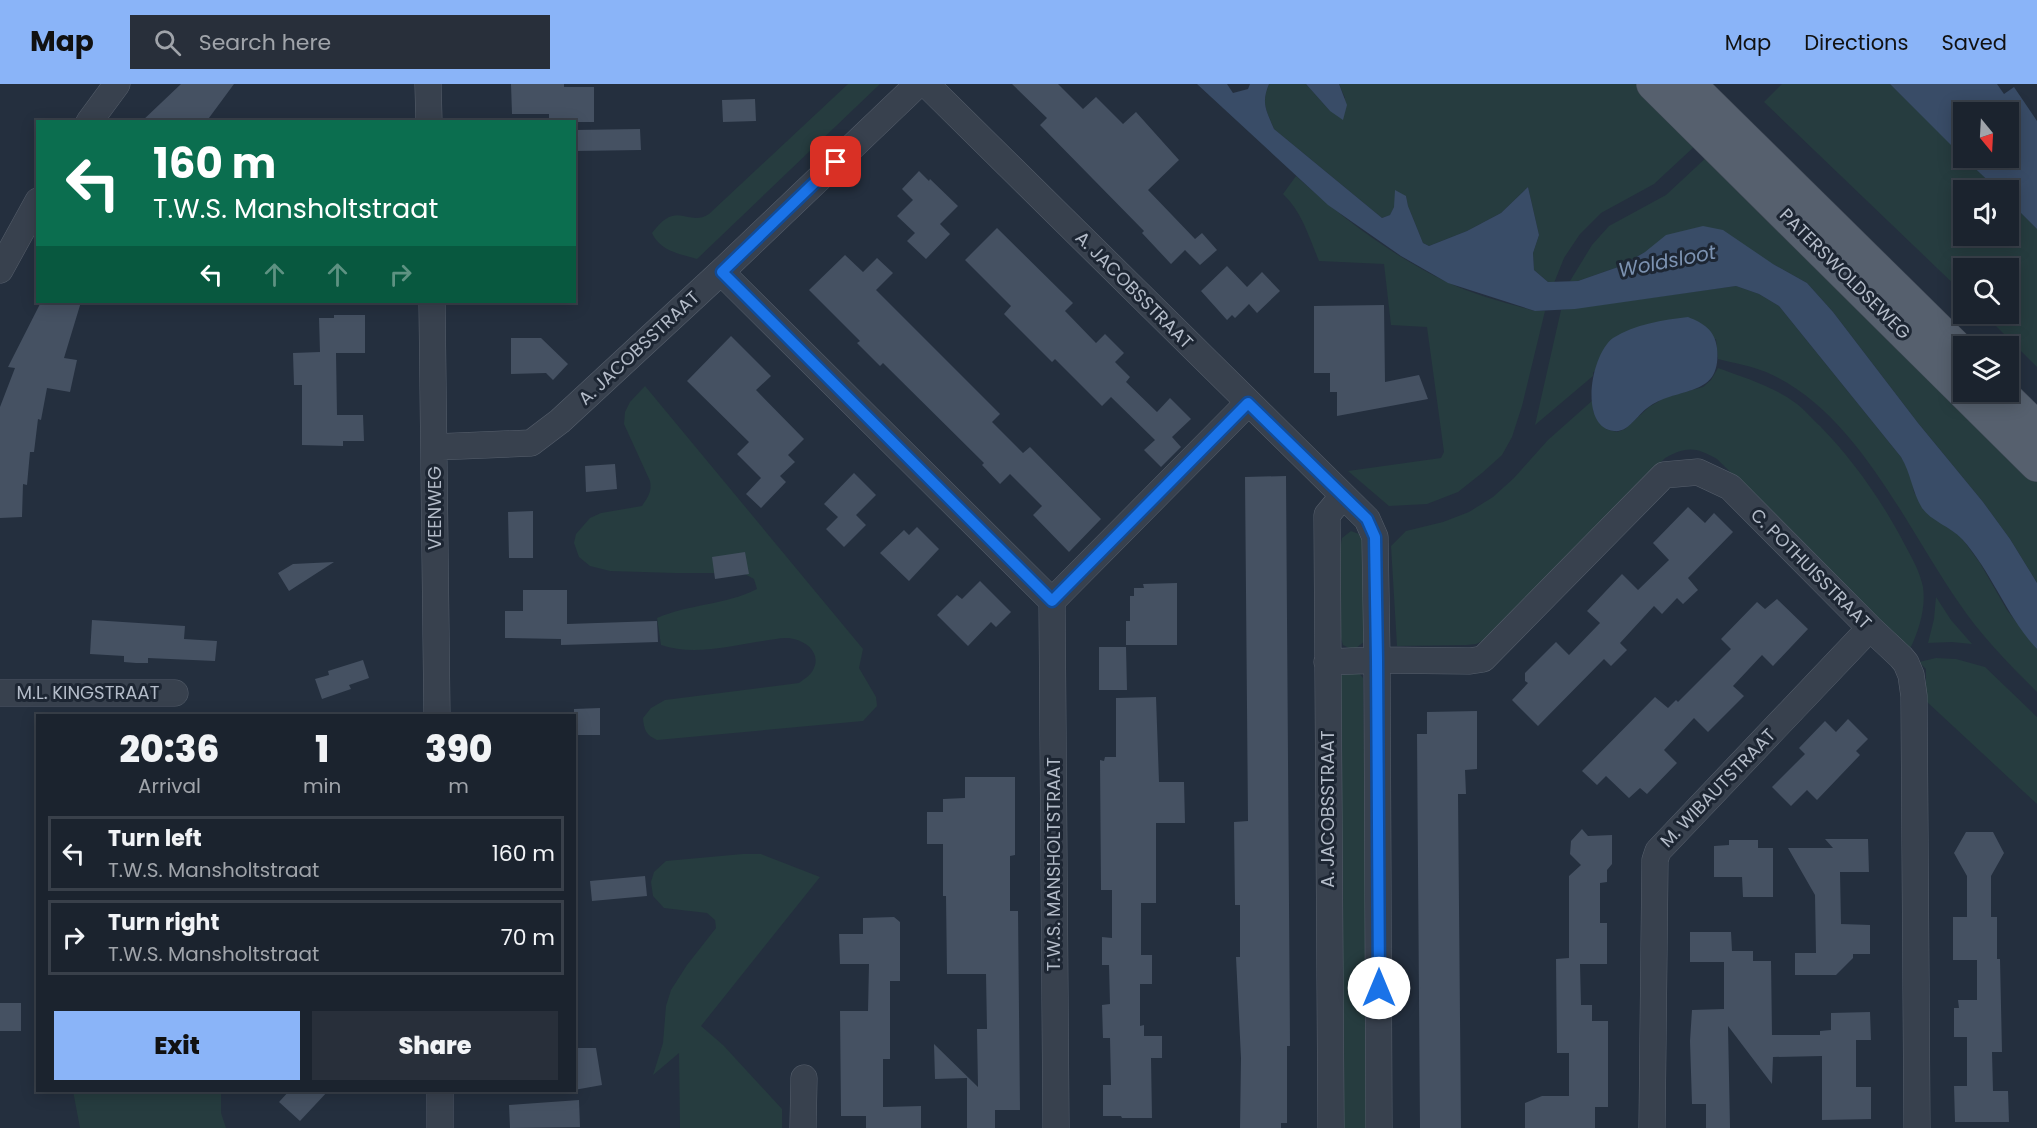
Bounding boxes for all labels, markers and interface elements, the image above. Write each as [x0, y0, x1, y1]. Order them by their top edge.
search box [130, 15, 550, 69]
text: Map [30, 22, 94, 61]
icon: search [151, 26, 184, 59]
text: Search here [199, 27, 331, 58]
text: Map [1725, 28, 1771, 57]
text: Directions [1804, 28, 1908, 57]
text: Saved [1941, 28, 2007, 57]
north arrow [1953, 102, 2019, 168]
map controls [1953, 102, 2019, 402]
text: 160 m [153, 134, 276, 193]
pin [810, 136, 861, 187]
icon: left [54, 144, 132, 222]
icon: arrive [819, 145, 852, 178]
button: sound [1953, 180, 2019, 246]
text: T.W.S. Mansholtstraat [153, 190, 438, 227]
street label: PATERSWOLDSEWEG [1774, 203, 1916, 345]
street label: A. JACOBSSTRAAT [1070, 225, 1199, 354]
water label: Woldsloot [1616, 238, 1719, 284]
icon: left [195, 258, 228, 291]
icon: ahead [258, 258, 291, 291]
icon: ahead [321, 258, 354, 291]
icon: right [384, 258, 417, 291]
button: search [1953, 258, 2019, 324]
street label: A. JACOBSSTRAAT [573, 285, 705, 410]
button: layers [1953, 336, 2019, 402]
street label: VEENWEG [422, 466, 447, 550]
street label: C. POTHUISSTRAAT [1745, 503, 1878, 635]
street label: M.L. KINGSTRAAT [17, 680, 160, 705]
street label: M. WIBAUTSTRAAT [1654, 723, 1781, 853]
text: 20:36 [120, 724, 219, 775]
text: 1 [315, 724, 329, 775]
text: 390 [425, 724, 492, 775]
street label: A. JACOBSSTRAAT [1315, 730, 1340, 888]
street label: T.W.S. MANSHOLTSTRAAT [1041, 757, 1066, 971]
text: Arrival [138, 772, 201, 800]
text: min [303, 772, 341, 800]
text: m [448, 772, 469, 800]
text: Turn left [108, 823, 202, 854]
icon: left [57, 837, 90, 870]
text: 160 m [492, 838, 555, 869]
text: T.W.S. Mansholtstraat [108, 856, 319, 884]
text: Turn right [108, 907, 219, 938]
icon: right [57, 921, 90, 954]
text: 70 m [501, 922, 555, 953]
text: T.W.S. Mansholtstraat [108, 940, 319, 968]
position arrow [1347, 956, 1411, 1020]
button: Exit [54, 1011, 300, 1080]
button: Share [312, 1011, 558, 1080]

